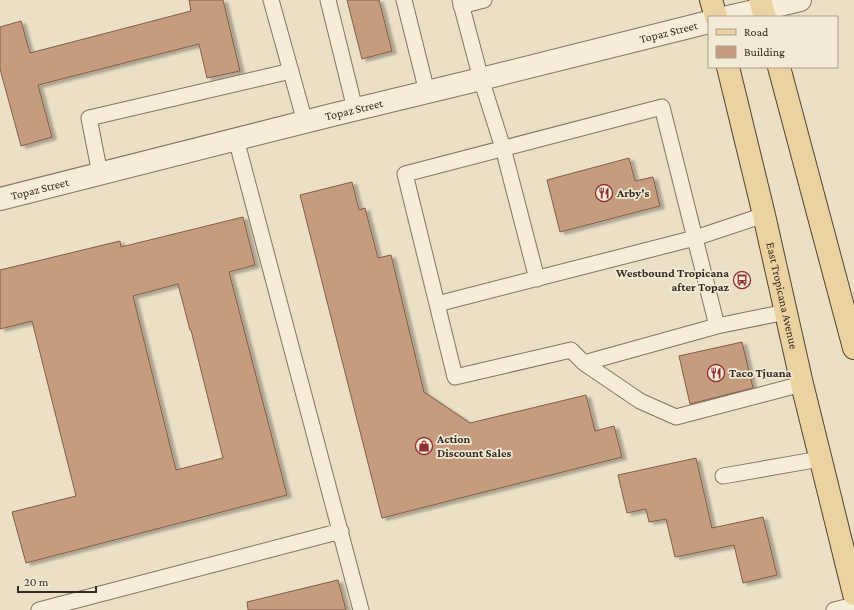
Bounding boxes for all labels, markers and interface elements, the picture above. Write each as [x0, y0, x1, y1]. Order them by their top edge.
legend [708, 16, 838, 68]
street label: Topaz Street [638, 18, 700, 46]
text: Road [744, 25, 769, 39]
text: Building [744, 45, 785, 59]
street label: Topaz Street [323, 96, 385, 124]
street label: Topaz Street [9, 175, 71, 203]
restaurant icon: Arby's [594, 183, 614, 203]
place label: Arby's [616, 186, 649, 200]
street label: East Tropicana Avenue [763, 241, 801, 350]
place label: Westbound Tropicana after Topaz [615, 266, 730, 294]
bus stop icon: Westbound Tropicana after Topaz [732, 270, 752, 290]
restaurant icon: Taco Tjuana [706, 363, 726, 383]
place label: Taco Tjuana [729, 366, 792, 380]
place label: Action Discount Sales [436, 432, 511, 460]
shop icon: Action Discount Sales [414, 436, 434, 456]
scale bar [18, 568, 96, 594]
text: 20 m [24, 575, 49, 589]

